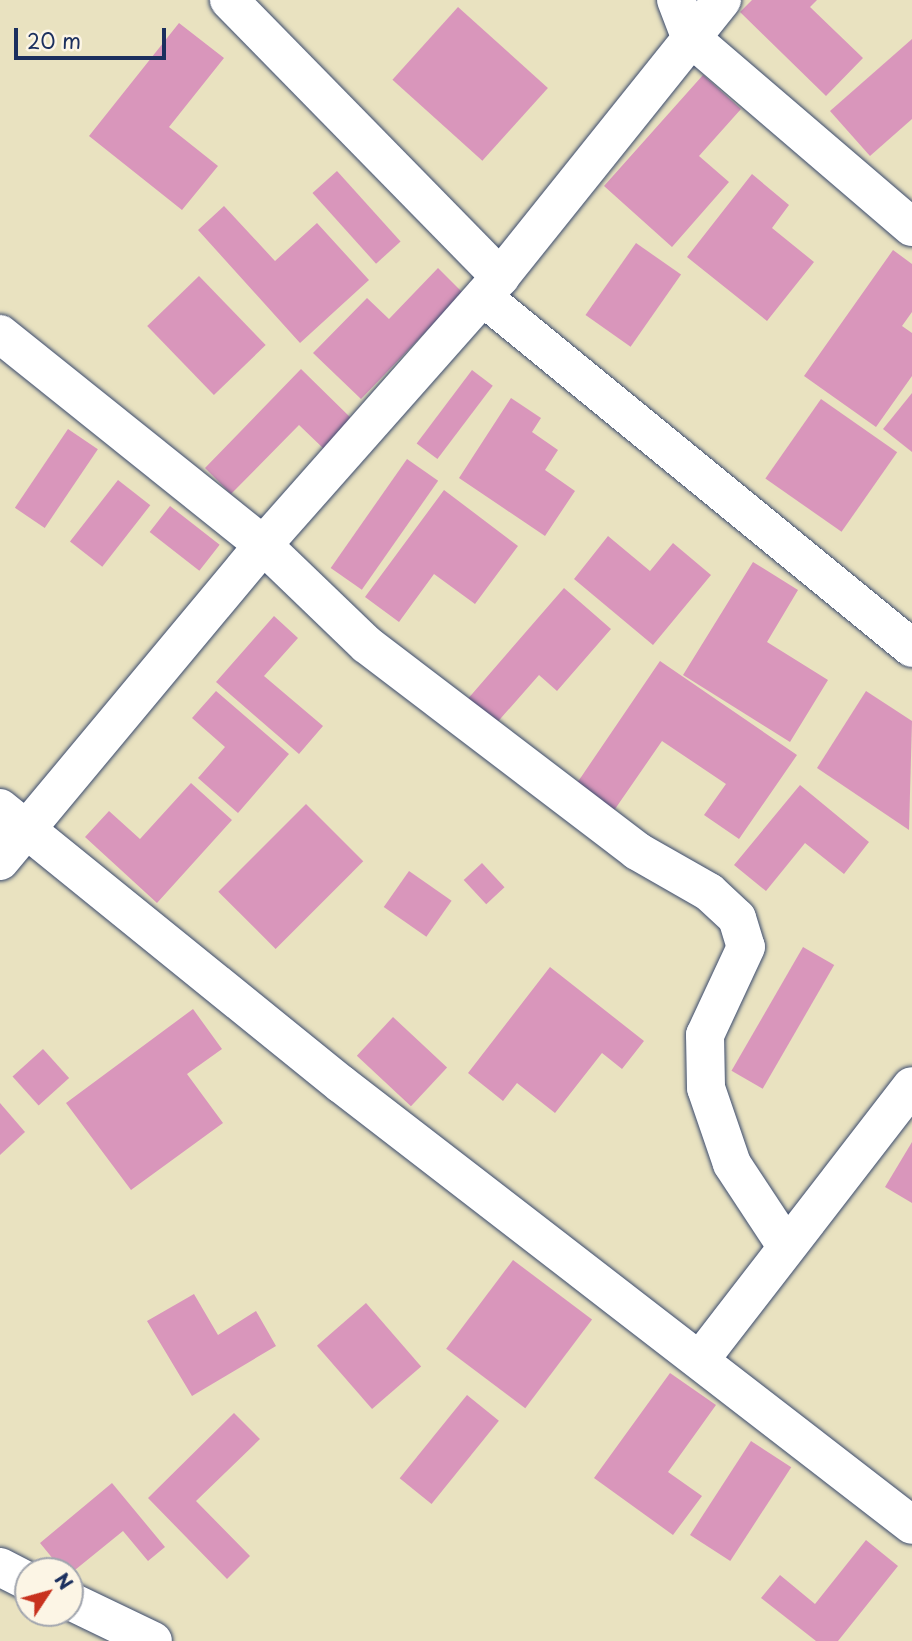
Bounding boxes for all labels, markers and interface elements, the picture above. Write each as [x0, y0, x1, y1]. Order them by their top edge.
scale bar [18, 14, 170, 58]
text: 20 m [27, 24, 81, 56]
north arrow [14, 1557, 84, 1627]
text: N [49, 1567, 80, 1595]

